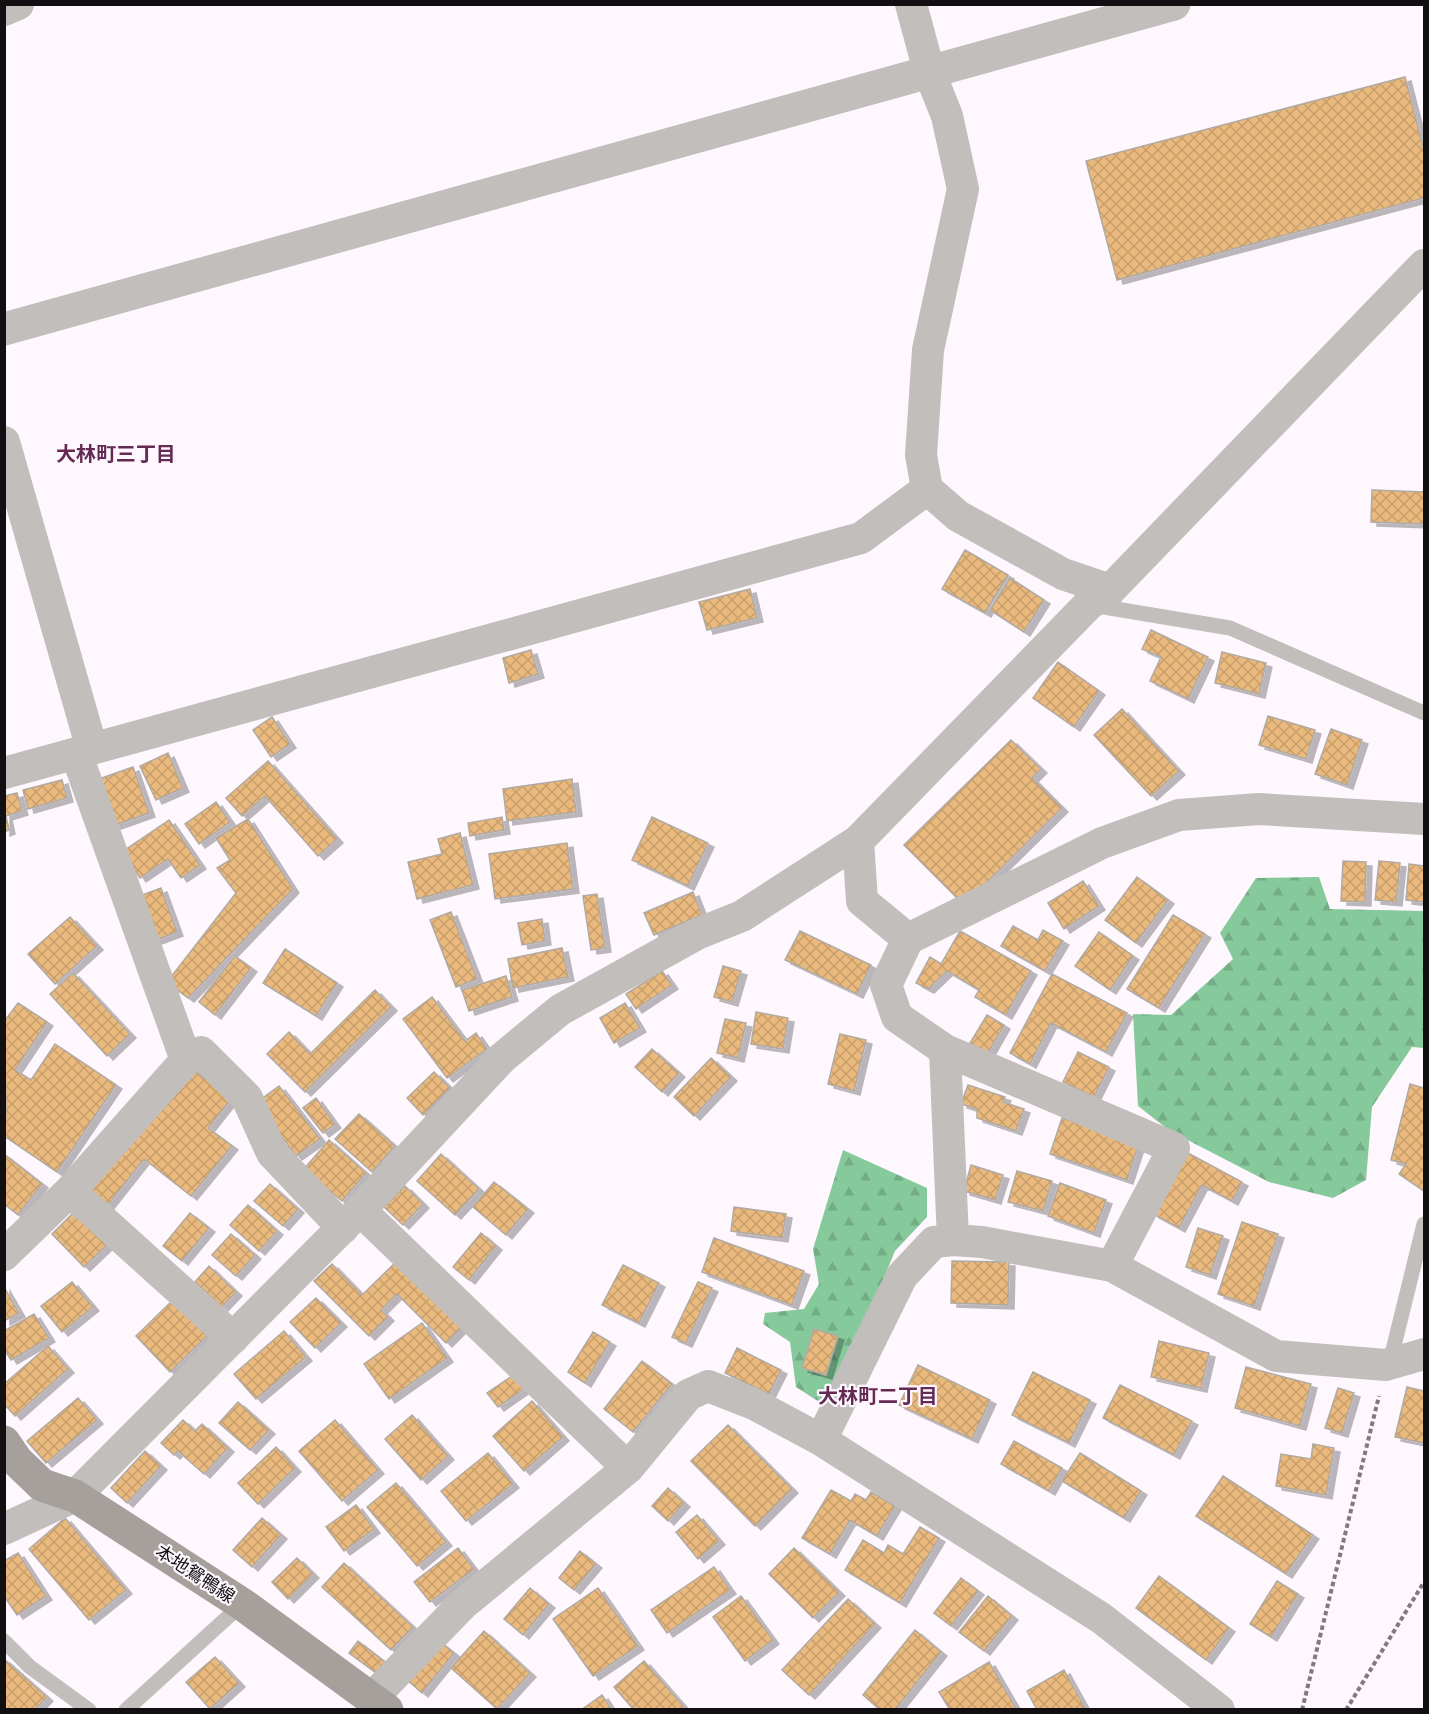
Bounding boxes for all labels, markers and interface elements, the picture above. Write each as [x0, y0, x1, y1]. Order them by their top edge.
district label: 大林町三丁目 [56, 440, 176, 467]
district label: 大林町二丁目 [818, 1382, 938, 1409]
street label: 本地鴛鴨線 [151, 1539, 240, 1608]

